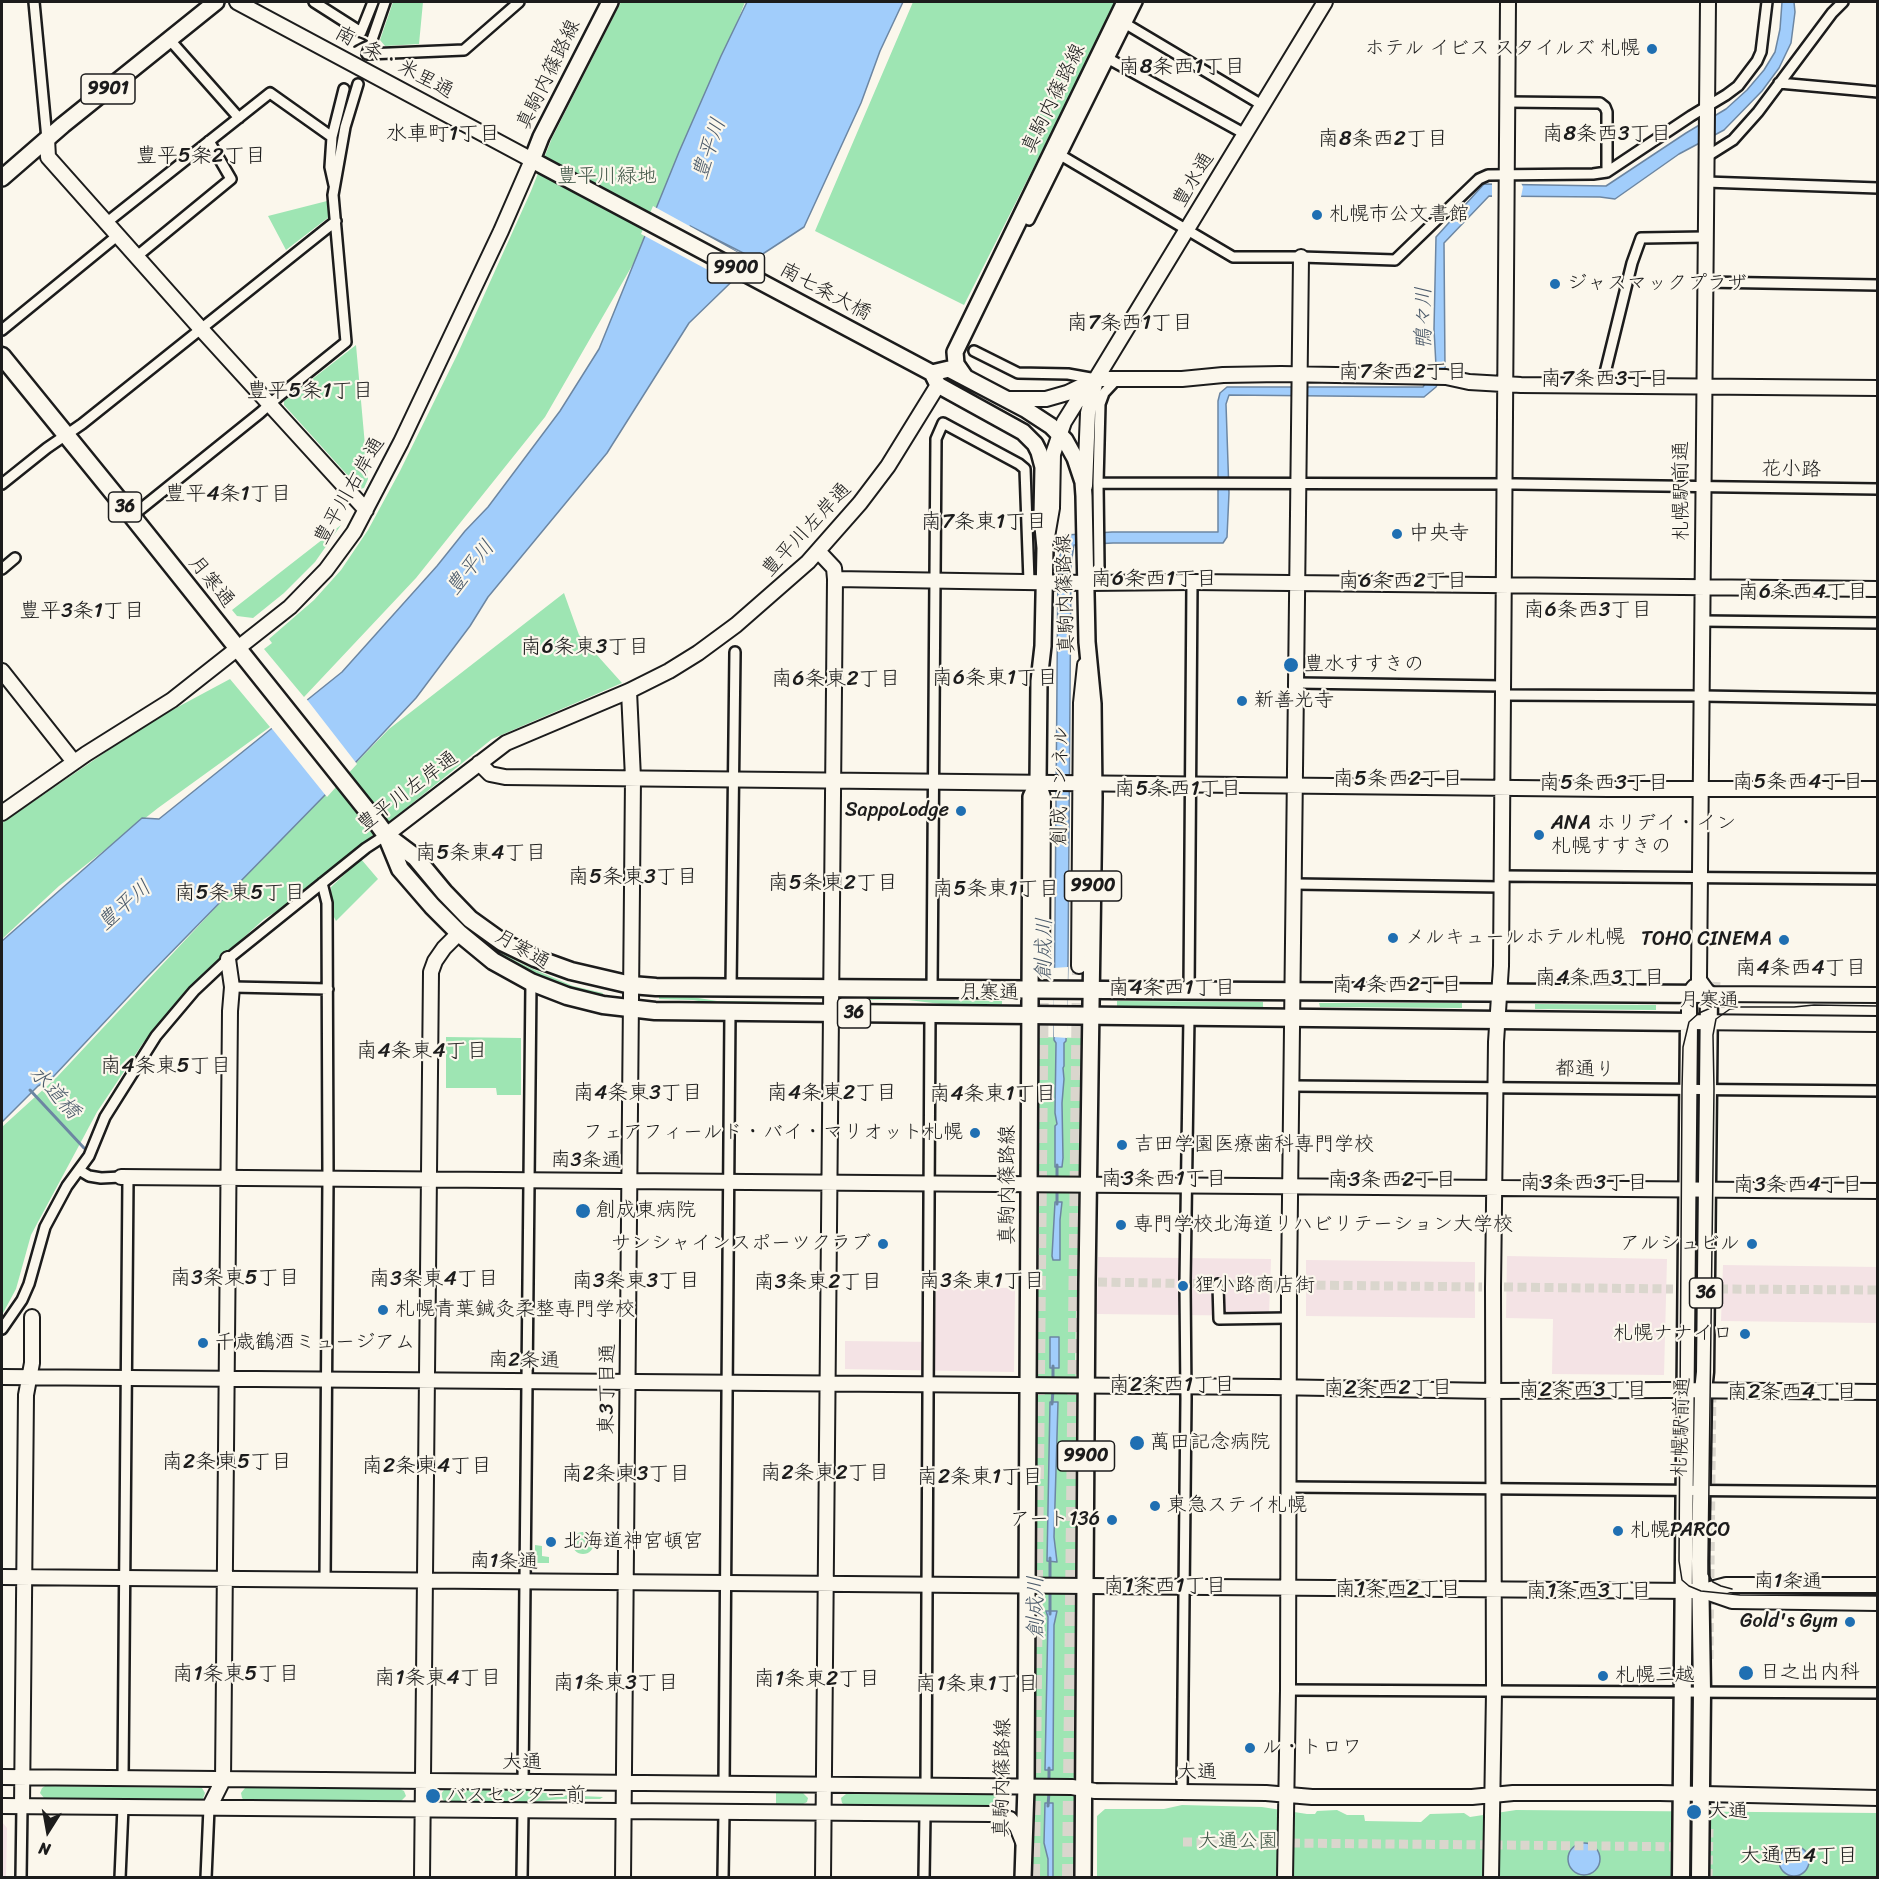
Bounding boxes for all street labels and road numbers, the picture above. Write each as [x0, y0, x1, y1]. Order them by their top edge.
street label: 真駒内篠路線 [512, 16, 586, 134]
street label: 南7条・米里通 [330, 22, 458, 104]
street label: 真駒内篠路線 [1017, 40, 1091, 158]
road number: 9901 [81, 74, 135, 104]
street label: 豊水通 [1168, 148, 1220, 212]
road number: 9900 [708, 253, 764, 283]
street label: 南七条大橋 [775, 258, 875, 326]
street label: 豊平川右岸通 [310, 433, 390, 549]
street label: 札幌駅前通 [1670, 441, 1694, 541]
street label: 花小路 [1761, 457, 1821, 483]
street label: 豊平川左岸通 [757, 478, 857, 582]
road number: 36 [108, 492, 142, 522]
street label: 真駒内篠路線 [1052, 534, 1080, 654]
street label: 月寒通 [183, 551, 239, 613]
street label: 創成トンネル [1048, 726, 1074, 846]
street label: 豊平川左岸通 [353, 746, 463, 838]
road number: 9900 [1064, 871, 1122, 901]
street label: 月寒通 [490, 925, 554, 975]
street label: 月寒通 [959, 980, 1019, 1006]
street label: 月寒通 [1679, 988, 1739, 1014]
road number: 36 [838, 998, 870, 1028]
street label: 都通り [1555, 1057, 1615, 1083]
street label: 真駒内篠路線 [996, 1125, 1020, 1245]
street label: 南3条通 [550, 1148, 622, 1174]
road number: 36 [1690, 1278, 1722, 1308]
street label: 東3丁目通 [595, 1343, 621, 1435]
street label: 南2条通 [488, 1348, 560, 1374]
street label: 札幌駅前通 [1668, 1377, 1696, 1477]
road number: 9900 [1058, 1441, 1114, 1471]
street label: 南1条通 [470, 1549, 538, 1575]
street label: 南1条通 [1754, 1569, 1822, 1595]
street label: 真駒内篠路線 [990, 1718, 1016, 1838]
street label: 大通 [502, 1751, 542, 1775]
street label: 大通 [1177, 1761, 1217, 1785]

